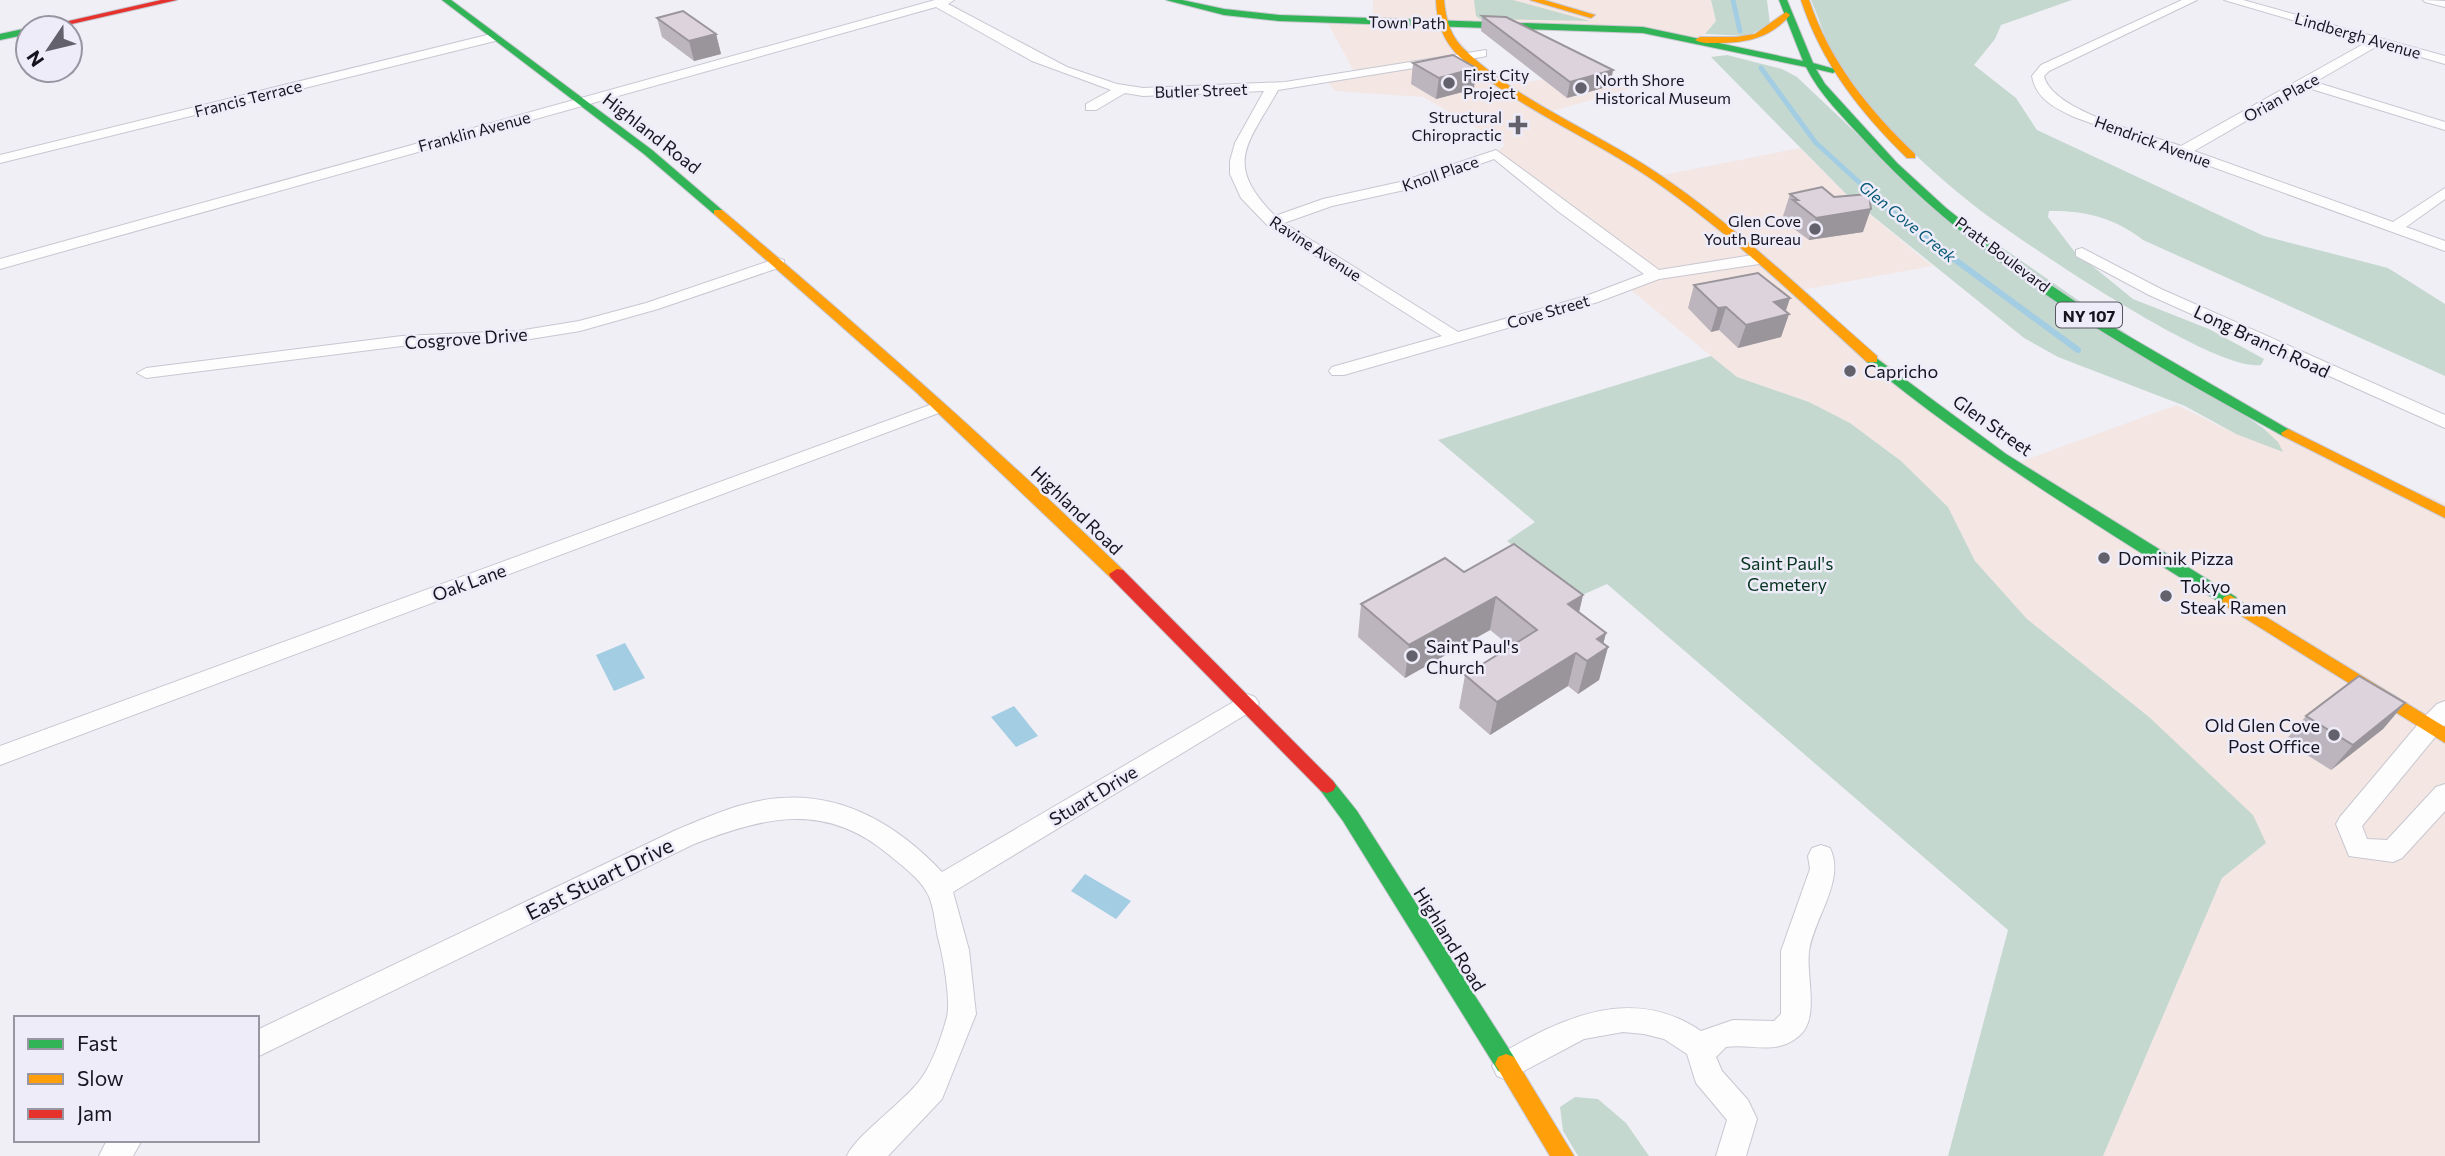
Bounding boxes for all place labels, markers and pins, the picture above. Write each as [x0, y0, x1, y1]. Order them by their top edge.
place label: First City Project [1463, 65, 1529, 102]
place label: North Shore Historical Museum [1595, 70, 1731, 107]
marker: First City Project [1441, 75, 1457, 91]
marker: North Shore Historical Museum [1573, 80, 1589, 96]
place label: Structural Chiropractic [1412, 107, 1502, 144]
marker: Structural Chiropractic [1508, 115, 1528, 135]
place label: Glen Cove Youth Bureau [1704, 211, 1801, 248]
marker: Glen Cove Youth Bureau [1807, 221, 1823, 237]
place label: Capricho [1864, 360, 1938, 382]
marker: Capricho [1842, 363, 1858, 379]
place label: Dominik Pizza [2118, 547, 2234, 569]
marker: Dominik Pizza [2096, 550, 2112, 566]
place label: Tokyo Steak Ramen [2180, 575, 2287, 618]
marker: Tokyo Steak Ramen [2158, 588, 2174, 604]
place label: Saint Paul's Church [1426, 635, 1519, 678]
marker: Saint Paul's Church [1404, 648, 1420, 664]
place label: Old Glen Cove Post Office [2205, 714, 2320, 757]
marker: Old Glen Cove Post Office [2326, 727, 2342, 743]

